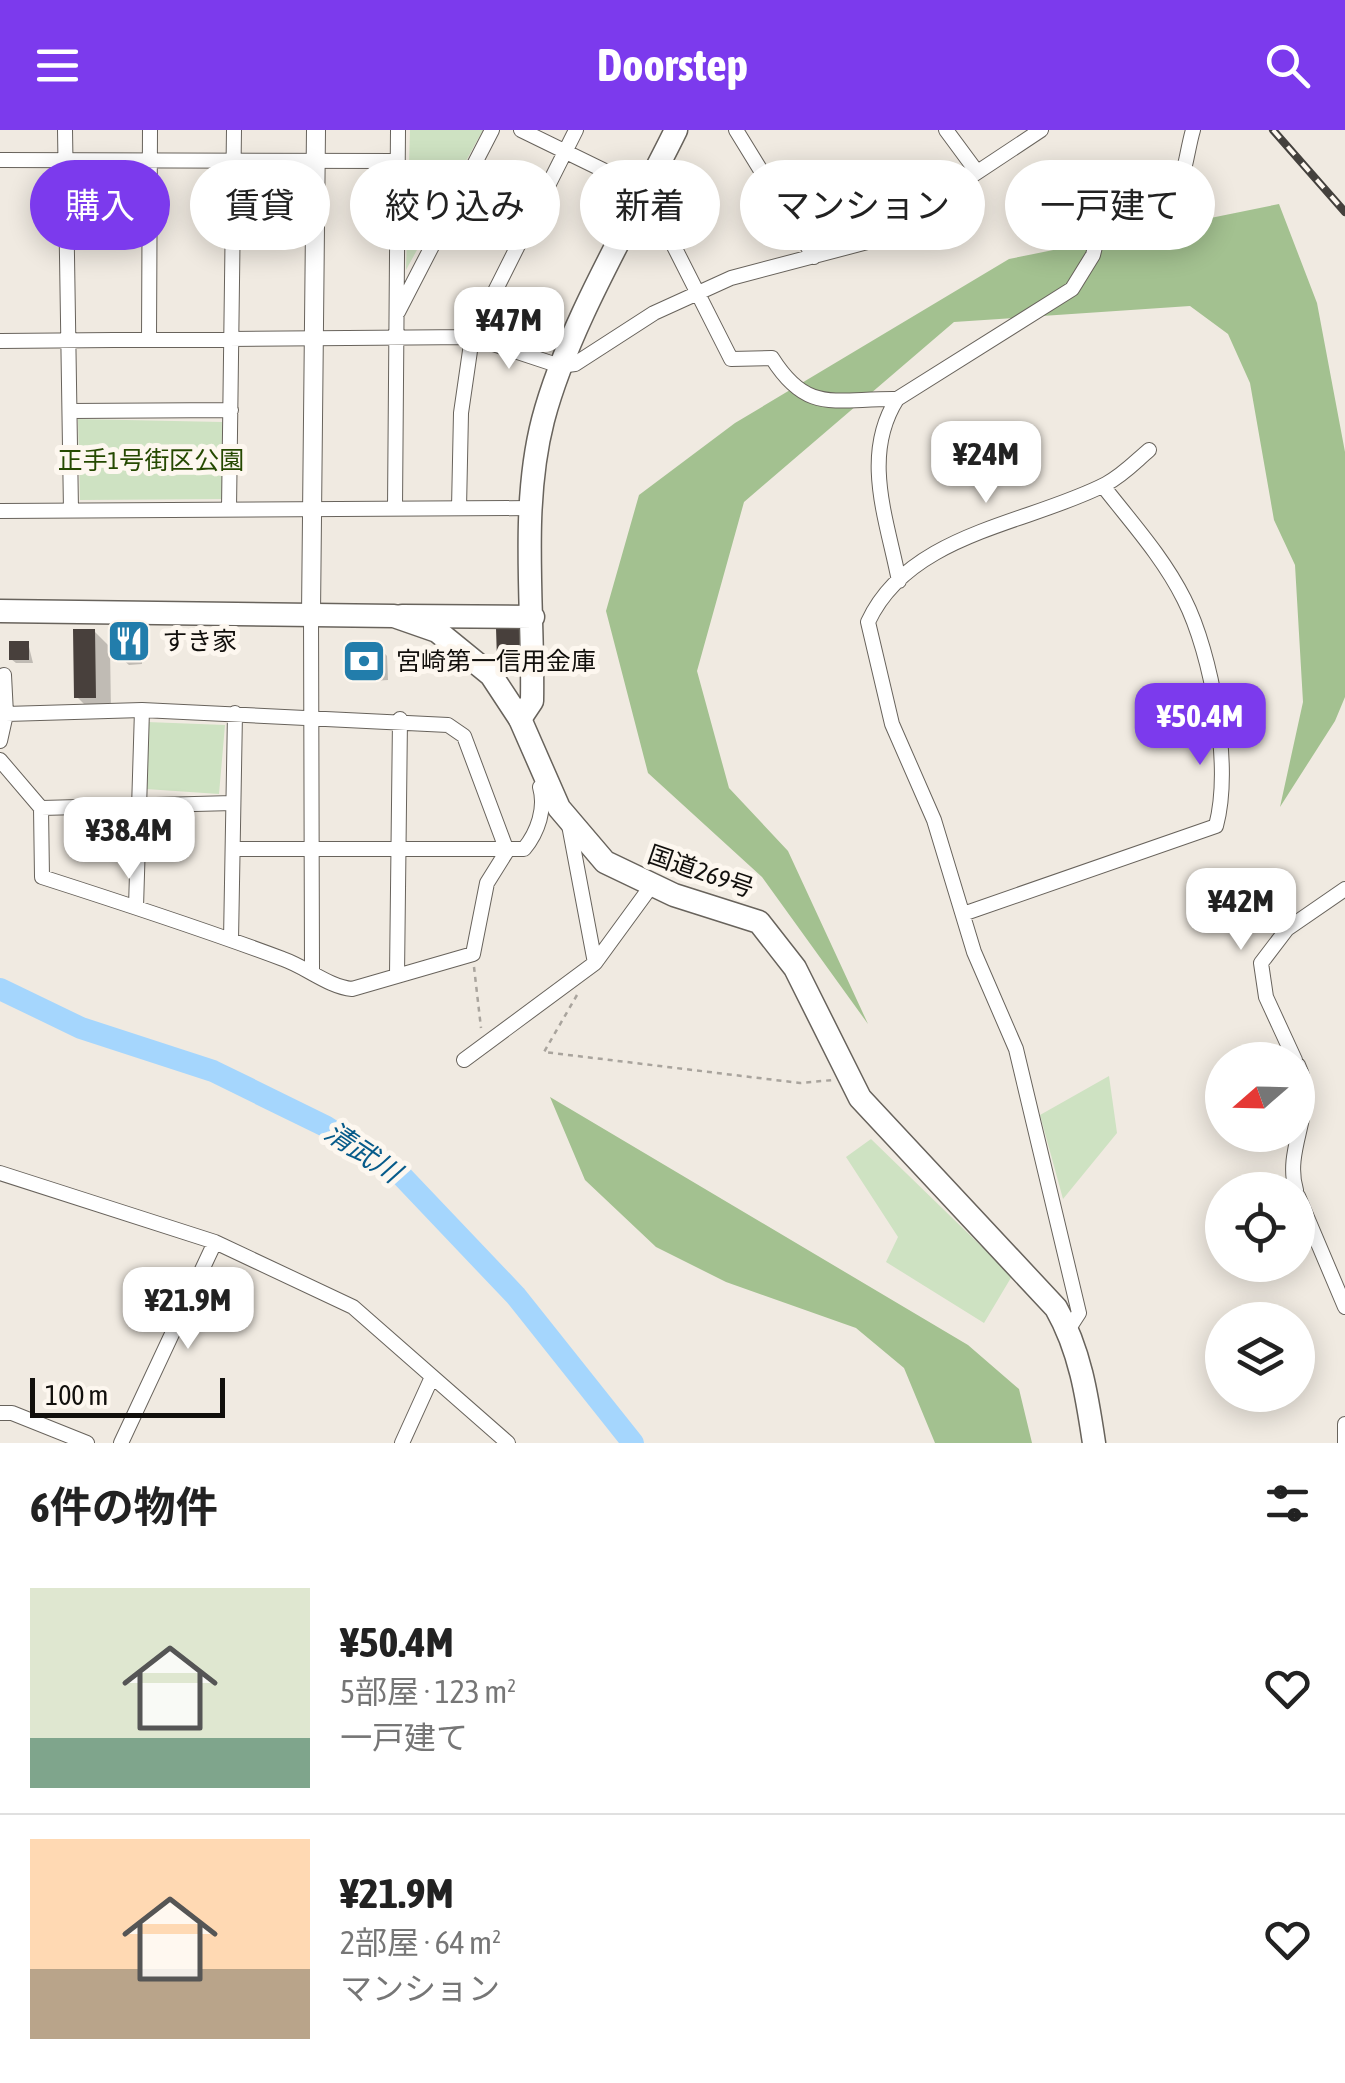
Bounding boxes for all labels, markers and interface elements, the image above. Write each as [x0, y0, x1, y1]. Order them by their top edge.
icon: menu [30, 38, 85, 93]
icon: search [1260, 38, 1315, 93]
text: Doorstep [597, 39, 748, 91]
chip: 購入 [30, 160, 170, 250]
chip: 賃貸 [190, 160, 330, 250]
chip: 絞り込み [350, 160, 560, 250]
chip: 新着 [580, 160, 720, 250]
chip: マンション [740, 160, 985, 250]
chip: 一戸建て [1005, 160, 1215, 250]
pin: ¥47M [450, 287, 568, 372]
text: ¥47M [476, 301, 542, 338]
pin: ¥24M [927, 421, 1045, 506]
text: ¥24M [953, 435, 1019, 472]
park label: 正手1号街区公園 [58, 446, 244, 474]
restaurant icon: すき家 [106, 618, 152, 664]
place label: すき家 [162, 627, 237, 655]
bank icon: 宮崎第一信用金庫 [341, 638, 387, 684]
place label: 宮崎第一信用金庫 [396, 647, 596, 675]
pin: ¥50.4M [1119, 683, 1281, 768]
text: ¥50.4M [1157, 697, 1243, 734]
pin: ¥38.4M [48, 797, 210, 882]
text: ¥38.4M [86, 811, 172, 848]
street label: 国道269号 [644, 840, 758, 902]
pin: ¥42M [1182, 868, 1300, 953]
text: ¥42M [1208, 882, 1274, 919]
north arrow [1205, 1042, 1315, 1152]
map controls [1205, 1042, 1315, 1412]
water label: 清武川 [319, 1115, 409, 1190]
button: locate [1205, 1172, 1315, 1282]
pin: ¥21.9M [107, 1267, 269, 1352]
text: ¥21.9M [145, 1281, 231, 1318]
button: layers [1205, 1302, 1315, 1412]
scale bar [30, 1373, 225, 1418]
text: 100 m [45, 1379, 108, 1411]
icon: filters [1260, 1476, 1315, 1531]
text: 6件の物件 [30, 1483, 218, 1531]
text: ¥50.4M [340, 1618, 454, 1666]
icon: home [110, 1628, 230, 1748]
icon: heart [1260, 1661, 1315, 1716]
text: 5部屋 · 123 m² [340, 1673, 516, 1710]
text: 一戸建て [340, 1719, 468, 1756]
text: ¥21.9M [340, 1869, 454, 1917]
icon: home [110, 1879, 230, 1999]
icon: heart [1260, 1912, 1315, 1967]
text: 2部屋 · 64 m² [340, 1924, 501, 1961]
text: マンション [340, 1970, 500, 2007]

